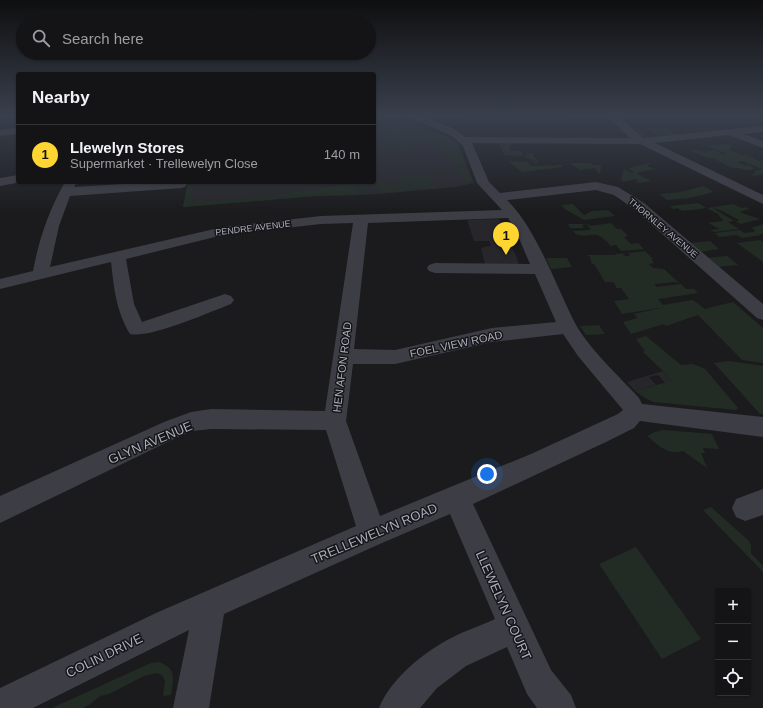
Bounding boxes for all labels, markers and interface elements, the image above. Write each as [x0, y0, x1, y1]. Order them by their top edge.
search box [16, 16, 376, 60]
icon: search [30, 27, 52, 49]
text: Search here [62, 30, 144, 47]
text: Nearby [32, 88, 90, 107]
text: Llewelyn Stores [70, 139, 184, 156]
text: 1 [41, 147, 49, 162]
text: 140 m [324, 147, 360, 162]
text: Supermarket · Trellewelyn Close [70, 156, 258, 171]
street label: THORNLEY AVENUE [626, 196, 700, 260]
street label: PENDRE AVENUE [215, 218, 291, 238]
pin: 1 [493, 222, 519, 255]
street label: HEN AFON ROAD [330, 321, 354, 413]
street label: FOEL VIEW ROAD [409, 328, 503, 360]
street label: GLYN AVENUE [106, 418, 195, 467]
your location [477, 464, 497, 484]
street label: TRELLEWELYN ROAD [309, 500, 440, 567]
street label: LLEWELYN COURT [473, 548, 534, 662]
map controls [715, 588, 751, 696]
button: + [715, 588, 751, 624]
button: − [715, 624, 751, 660]
street label: COLIN DRIVE [64, 630, 145, 680]
button: locate [715, 660, 751, 696]

